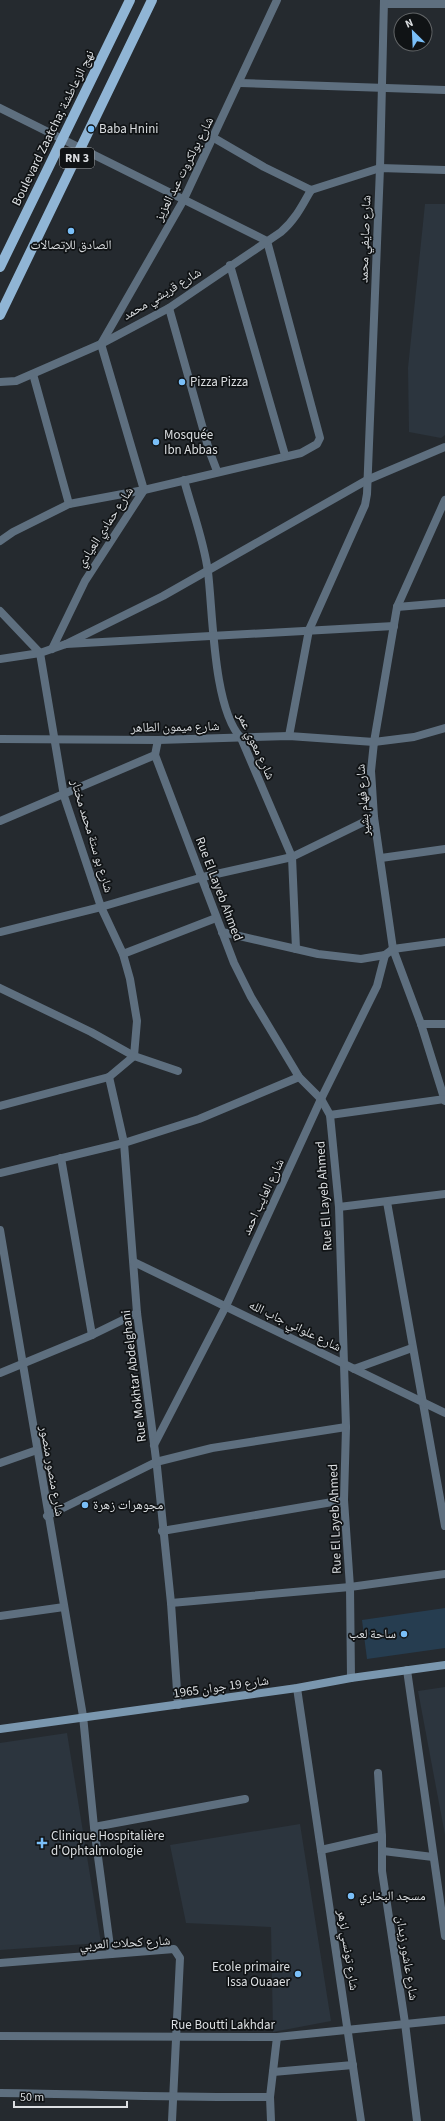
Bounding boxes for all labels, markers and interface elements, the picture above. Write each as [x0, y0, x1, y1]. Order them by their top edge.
north arrow [393, 12, 433, 52]
text: N [403, 15, 416, 32]
street label: Boulevard Zaatcha; نهج الزعاطشة [7, 47, 99, 209]
street label: شارع بولكروت عبد العزيز [149, 114, 218, 225]
place label: Baba Hnini [99, 120, 158, 138]
marker: Baba Hnini [86, 124, 96, 134]
road number: RN 3 [60, 148, 94, 168]
street label: شارع صايفي محمد [354, 195, 377, 283]
marker: الصادق للإتصالات [66, 226, 76, 236]
place label: الصادق للإتصالات [31, 236, 111, 254]
street label: شارع قريشي محمد [119, 263, 205, 326]
place label: Pizza Pizza [190, 373, 248, 391]
marker: Pizza Pizza [177, 377, 187, 387]
place label: Mosquée Ibn Abbas [164, 426, 218, 459]
marker: Mosquée Ibn Abbas [151, 437, 161, 447]
street label: شارع حمادي العيادي [72, 483, 139, 572]
street label: شارع معوي عمر [231, 708, 279, 783]
street label: شارع ميمون الطاهر [129, 717, 220, 737]
street label: شارع فهام بشير [352, 763, 375, 838]
street label: شارع بو ستة محمد مختار [66, 776, 118, 895]
street label: Rue El Layeb Ahmed [191, 834, 247, 944]
street label: Rue El Layeb Ahmed [311, 1141, 337, 1251]
street label: شارع العايب احمد [237, 1156, 289, 1238]
street label: شارع علواني جاب الله [245, 1296, 344, 1357]
street label: Rue Mokhtar Abdelghani [117, 1309, 151, 1443]
street label: شارع منصور منصور [35, 1423, 69, 1518]
street label: Rue El Layeb Ahmed [324, 1464, 346, 1574]
place label: مجوهرات زهرة [93, 1496, 164, 1514]
marker: مجوهرات زهرة [80, 1500, 90, 1510]
place label: ساحة لعب [349, 1625, 396, 1643]
marker: ساحة لعب [399, 1629, 409, 1639]
street label: شارع 19 جوان 1965 [172, 1671, 270, 1703]
place label: Clinique Hospitalière d'Ophtalmologie [51, 1827, 164, 1860]
marker: Clinique Hospitalière d'Ophtalmologie [36, 1837, 48, 1849]
place label: مسجد البخاري [359, 1887, 426, 1906]
marker: مسجد البخاري [346, 1891, 356, 1901]
street label: شارع تونسي لزهر [331, 1907, 363, 1992]
street label: شارع عاشور زيدان [391, 1914, 423, 2002]
street label: شارع كحلات العربي [79, 1932, 171, 1956]
place label: Ecole primaire Issa Ouaaer [212, 1958, 290, 1991]
marker: Ecole primaire Issa Ouaaer [293, 1969, 303, 1979]
street label: Rue Boutti Lakhdar [171, 2016, 276, 2034]
scale bar [14, 2083, 127, 2109]
text: 50 m [20, 2089, 44, 2106]

